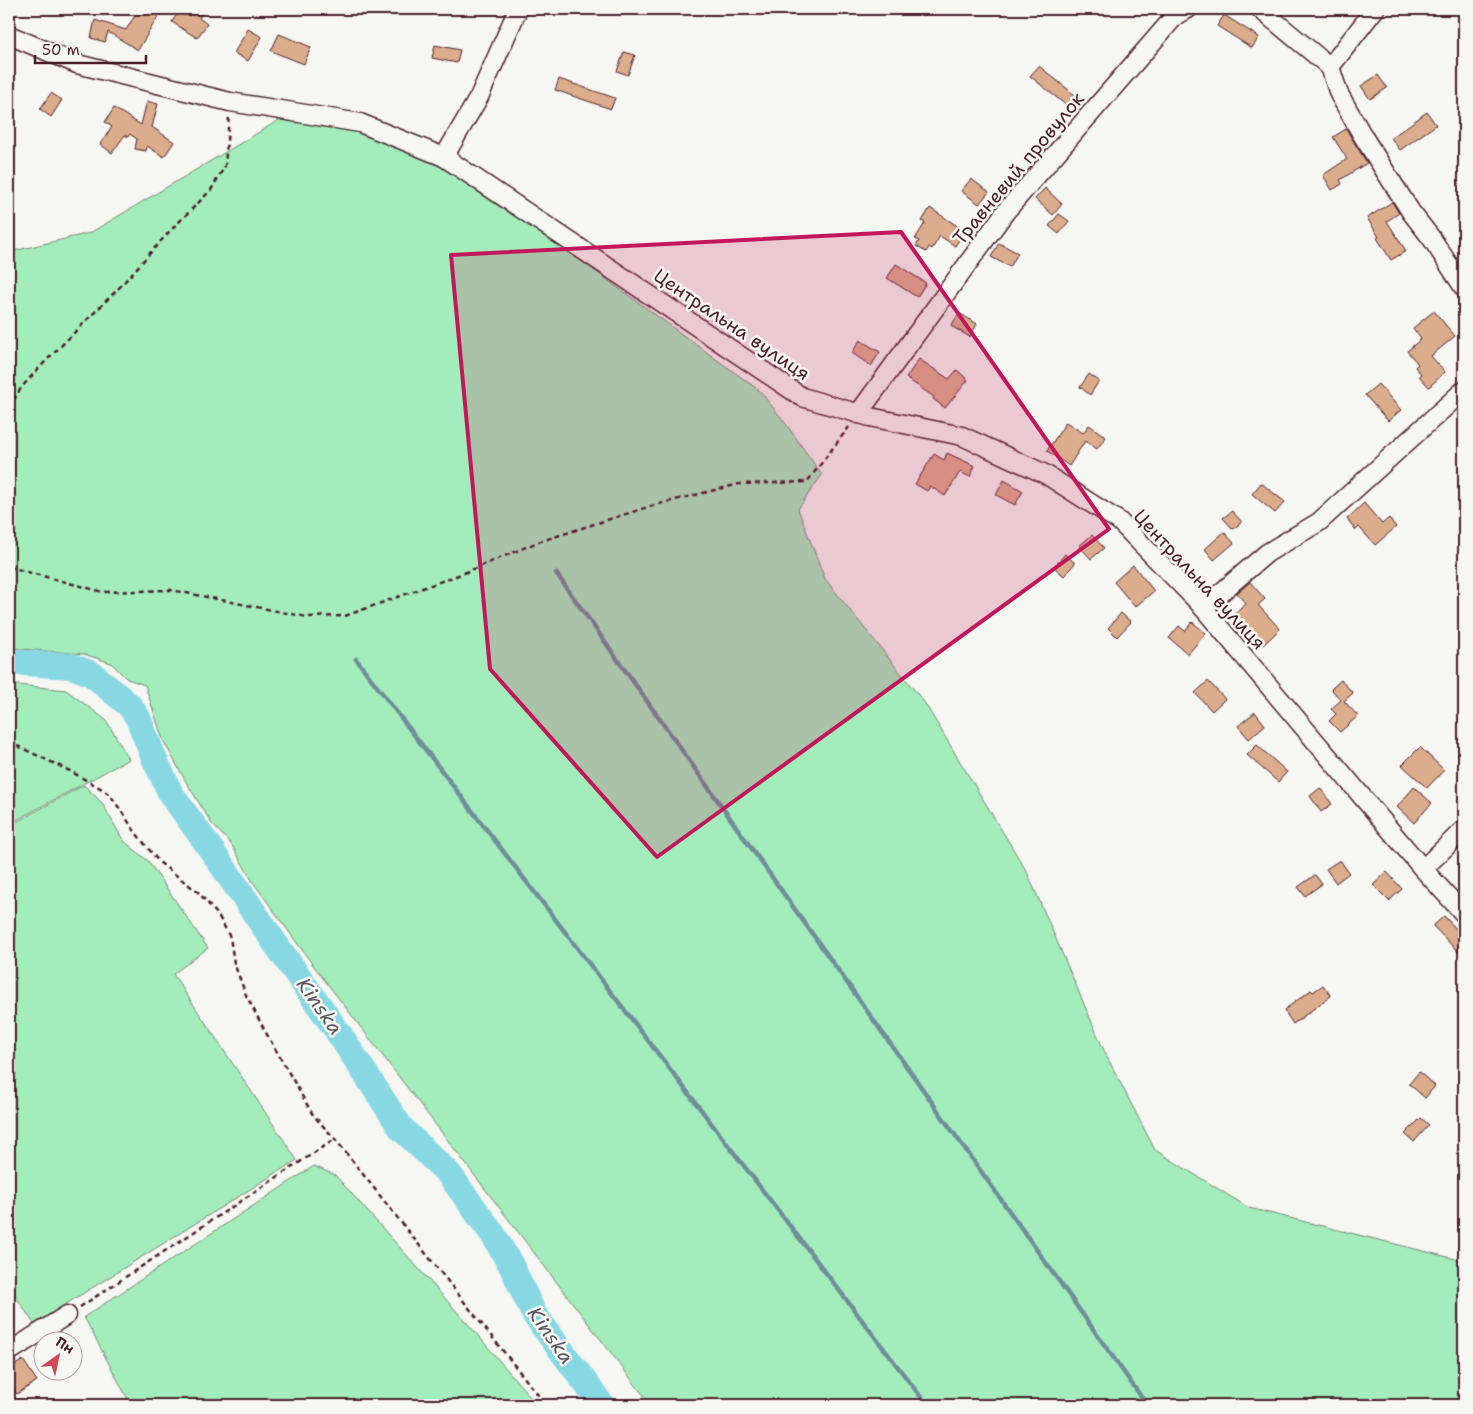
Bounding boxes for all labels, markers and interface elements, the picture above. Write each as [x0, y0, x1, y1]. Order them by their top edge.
scale bar [35, 32, 146, 64]
text: 50 m [42, 40, 80, 60]
street label: Травневий провулок [947, 87, 1090, 250]
street label: Центральна вулиця [649, 263, 815, 386]
street label: Центральна вулиця [1128, 504, 1271, 655]
water label: Kinska [291, 972, 349, 1040]
water label: Kinska [522, 1301, 580, 1369]
north arrow [32, 1332, 82, 1382]
text: Пн [52, 1333, 78, 1358]

